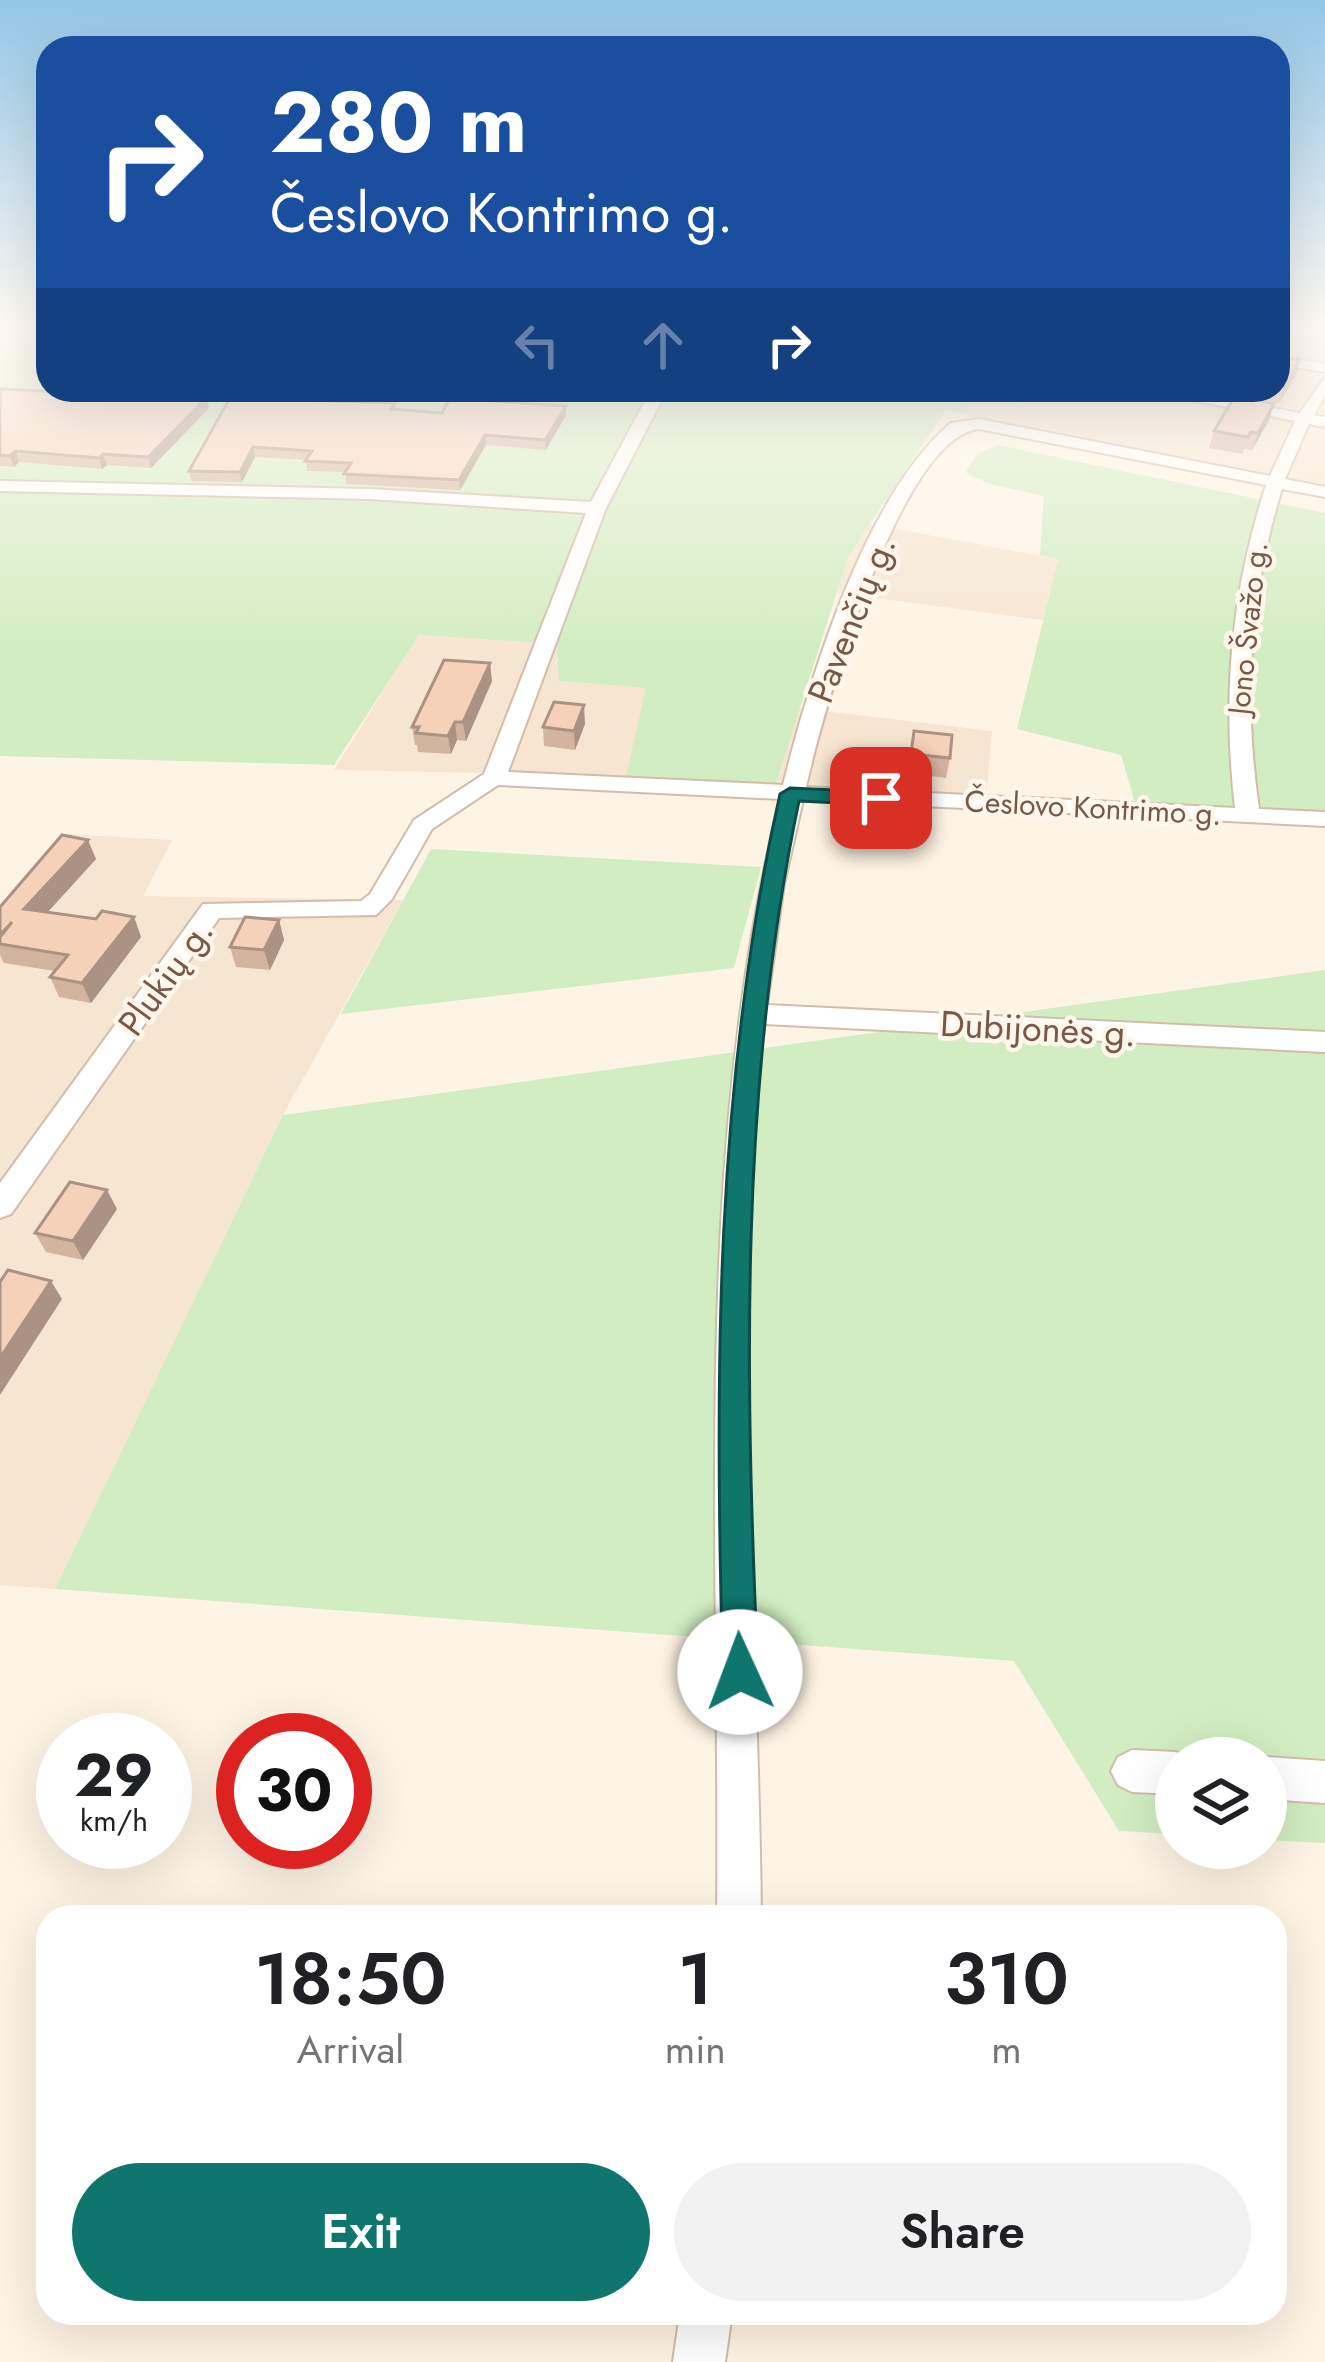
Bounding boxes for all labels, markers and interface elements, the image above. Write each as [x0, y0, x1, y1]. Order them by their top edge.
text: 280 m [270, 62, 527, 184]
icon: right [72, 84, 228, 240]
text: Česlovo Kontrimo g. [270, 174, 733, 252]
icon: left [504, 312, 570, 378]
icon: ahead [630, 312, 696, 378]
icon: right [756, 312, 822, 378]
street label: Pavenčių g. [794, 528, 908, 710]
street label: Jono Švažo g. [1217, 539, 1278, 721]
pin [830, 747, 932, 849]
icon: arrive [848, 765, 914, 831]
street label: Česlovo Kontrimo g. [963, 779, 1223, 836]
street label: Plukių g. [105, 908, 225, 1046]
street label: Dubijonės g. [939, 997, 1137, 1059]
position arrow [677, 1609, 803, 1735]
speed limit sign: 30 [216, 1713, 372, 1869]
text: 29 [74, 1732, 154, 1819]
map controls [1155, 1737, 1287, 1869]
button: layers [1155, 1737, 1287, 1869]
text: km/h [80, 1799, 148, 1842]
text: 18:50 [254, 1927, 447, 2031]
text: 1 [678, 1927, 713, 2031]
text: 310 [944, 1927, 1069, 2031]
text: Arrival [297, 2021, 404, 2078]
text: min [665, 2021, 726, 2078]
text: m [991, 2021, 1022, 2078]
button: Exit [72, 2163, 650, 2301]
button: Share [674, 2163, 1251, 2301]

